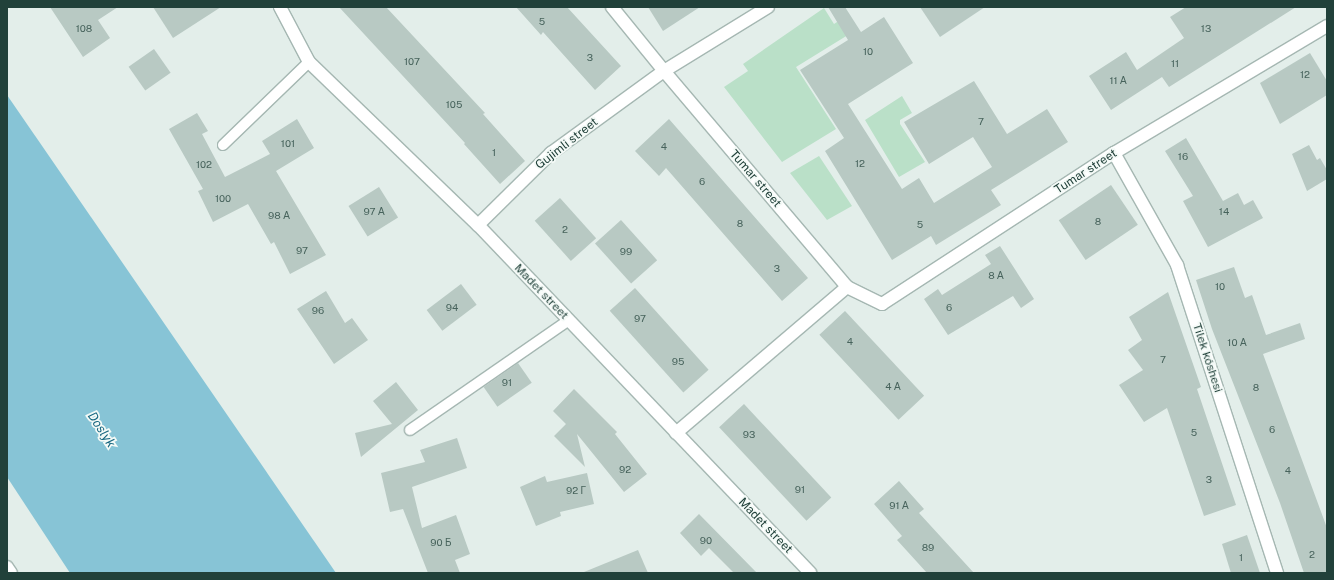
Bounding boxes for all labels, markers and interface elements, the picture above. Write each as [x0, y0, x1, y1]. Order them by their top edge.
house number: 5 [539, 16, 545, 28]
house number: 108 [76, 23, 92, 35]
house number: 13 [1201, 23, 1211, 35]
house number: 10 [863, 46, 873, 58]
house number: 3 [587, 52, 593, 64]
house number: 107 [404, 56, 420, 68]
house number: 11 [1171, 58, 1179, 70]
house number: 12 [1300, 69, 1310, 81]
house number: 11 А [1109, 75, 1127, 87]
house number: 105 [446, 99, 462, 111]
street label: Gujimli street [533, 115, 601, 173]
house number: 7 [978, 116, 984, 128]
house number: 101 [281, 138, 295, 150]
house number: 4 [661, 141, 667, 153]
house number: 1 [492, 147, 496, 159]
street label: Tumar street [726, 147, 784, 211]
street label: Tumar street [1052, 147, 1120, 197]
house number: 16 [1178, 151, 1188, 163]
house number: 12 [855, 158, 865, 170]
house number: 102 [196, 159, 212, 171]
house number: 6 [699, 176, 705, 188]
house number: 100 [215, 193, 231, 205]
house number: 97 А [363, 206, 385, 218]
house number: 14 [1219, 206, 1229, 218]
house number: 98 А [268, 210, 290, 222]
house number: 8 [1095, 216, 1101, 228]
house number: 8 [737, 218, 743, 230]
house number: 5 [917, 219, 923, 231]
house number: 2 [562, 224, 568, 236]
house number: 97 [296, 245, 308, 257]
house number: 99 [620, 246, 632, 258]
street label: Madet street [511, 261, 571, 323]
house number: 3 [774, 263, 780, 275]
house number: 8 А [988, 270, 1004, 282]
house number: 10 [1215, 281, 1225, 293]
house number: 94 [446, 302, 458, 314]
house number: 6 [946, 302, 952, 314]
house number: 96 [312, 305, 324, 317]
house number: 97 [634, 313, 646, 325]
street label: Tilek kóshesi [1189, 322, 1225, 394]
house number: 4 [847, 336, 853, 348]
house number: 10 А [1227, 337, 1247, 349]
house number: 7 [1160, 354, 1166, 366]
house number: 95 [672, 356, 684, 368]
house number: 91 [502, 377, 512, 389]
house number: 4 А [885, 381, 901, 393]
house number: 8 [1253, 382, 1259, 394]
water label: Doslyk [84, 409, 118, 451]
house number: 6 [1269, 424, 1275, 436]
house number: 5 [1191, 427, 1197, 439]
house number: 93 [743, 429, 755, 441]
house number: 92 [619, 464, 631, 476]
house number: 4 [1285, 465, 1291, 477]
house number: 3 [1206, 474, 1212, 486]
house number: 91 [795, 484, 805, 496]
house number: 92 Г [566, 485, 586, 497]
street label: Madet street [735, 495, 795, 557]
house number: 91 А [889, 500, 909, 512]
house number: 90 [700, 535, 712, 547]
house number: 90 Б [430, 537, 452, 549]
house number: 89 [922, 542, 934, 554]
house number: 2 [1309, 549, 1315, 561]
house number: 1 [1239, 552, 1243, 564]

